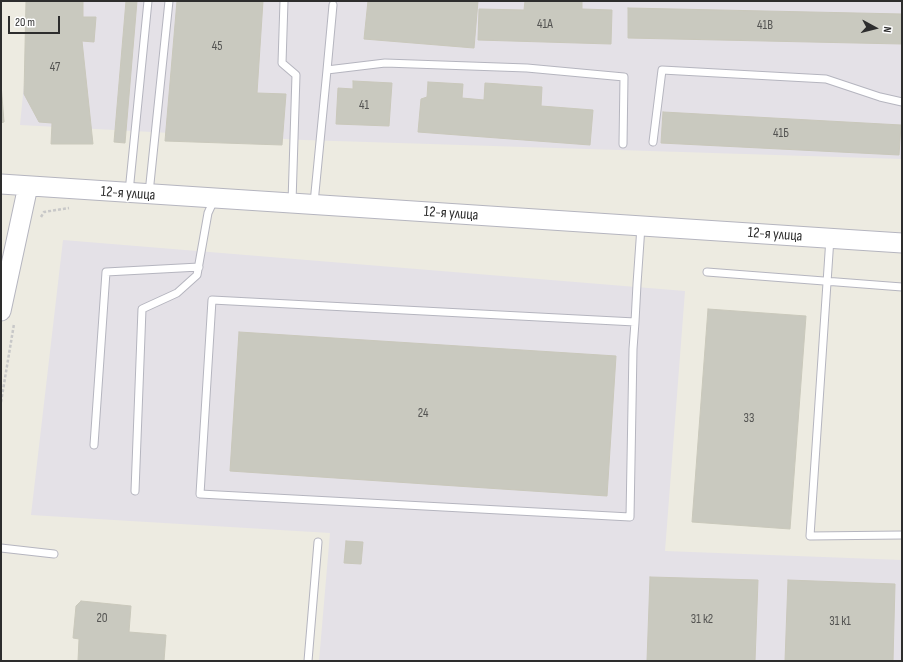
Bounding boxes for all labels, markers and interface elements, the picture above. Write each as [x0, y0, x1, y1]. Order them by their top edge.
scale bar [10, 8, 62, 34]
north arrow [855, 8, 895, 48]
text: 20 m [15, 15, 35, 30]
house number: 41А [537, 17, 553, 33]
house number: 41В [757, 18, 773, 34]
text: N [881, 26, 894, 33]
house number: 45 [212, 39, 222, 55]
house number: 47 [50, 60, 60, 76]
house number: 41 [359, 98, 369, 114]
house number: 41Б [773, 126, 789, 142]
street label: 12-я улица [100, 183, 156, 205]
street label: 12-я улица [423, 203, 479, 225]
street label: 12-я улица [747, 224, 803, 246]
house number: 24 [418, 406, 428, 422]
house number: 33 [744, 411, 754, 427]
house number: 20 [96, 611, 108, 627]
house number: 31 к2 [691, 612, 713, 628]
house number: 31 к1 [829, 614, 851, 630]

